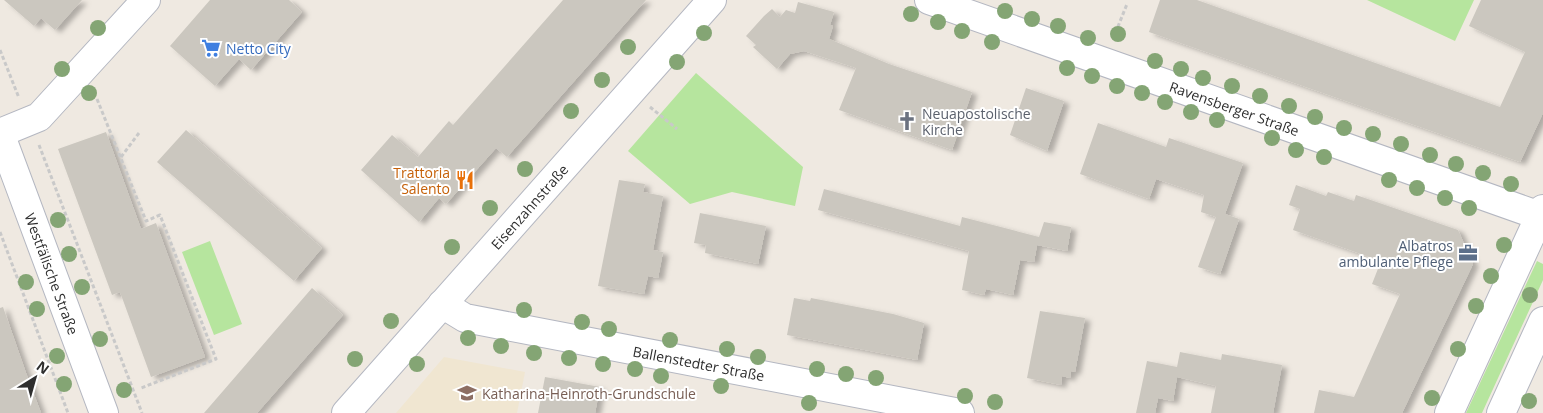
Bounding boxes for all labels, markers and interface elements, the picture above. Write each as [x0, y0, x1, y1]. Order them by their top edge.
supermarket icon: Netto City [200, 37, 222, 59]
place label: Netto City [226, 39, 292, 58]
street label: Ravensberger Straße [1167, 76, 1302, 140]
place label: Neuapostolische Kirche [922, 104, 1031, 139]
church icon: Neuapostolische Kirche [896, 110, 918, 132]
street label: Eisenzahnstraße [486, 160, 572, 253]
place label: Trattoria Salento [393, 163, 450, 198]
restaurant icon: Trattoria Salento [454, 169, 476, 191]
street label: Westfälische Straße [21, 210, 84, 337]
place label: Albatros ambulante Pflege [1339, 236, 1453, 271]
office icon: Albatros ambulante Pflege [1457, 242, 1479, 264]
street label: Ballenstedter Straße [631, 341, 766, 385]
north arrow [10, 353, 60, 403]
text: N [33, 356, 53, 378]
school or university icon: Katharina-Heinroth-Grundschule [456, 382, 478, 404]
place label: Katharina-Heinroth-Grundschule [482, 384, 696, 403]

